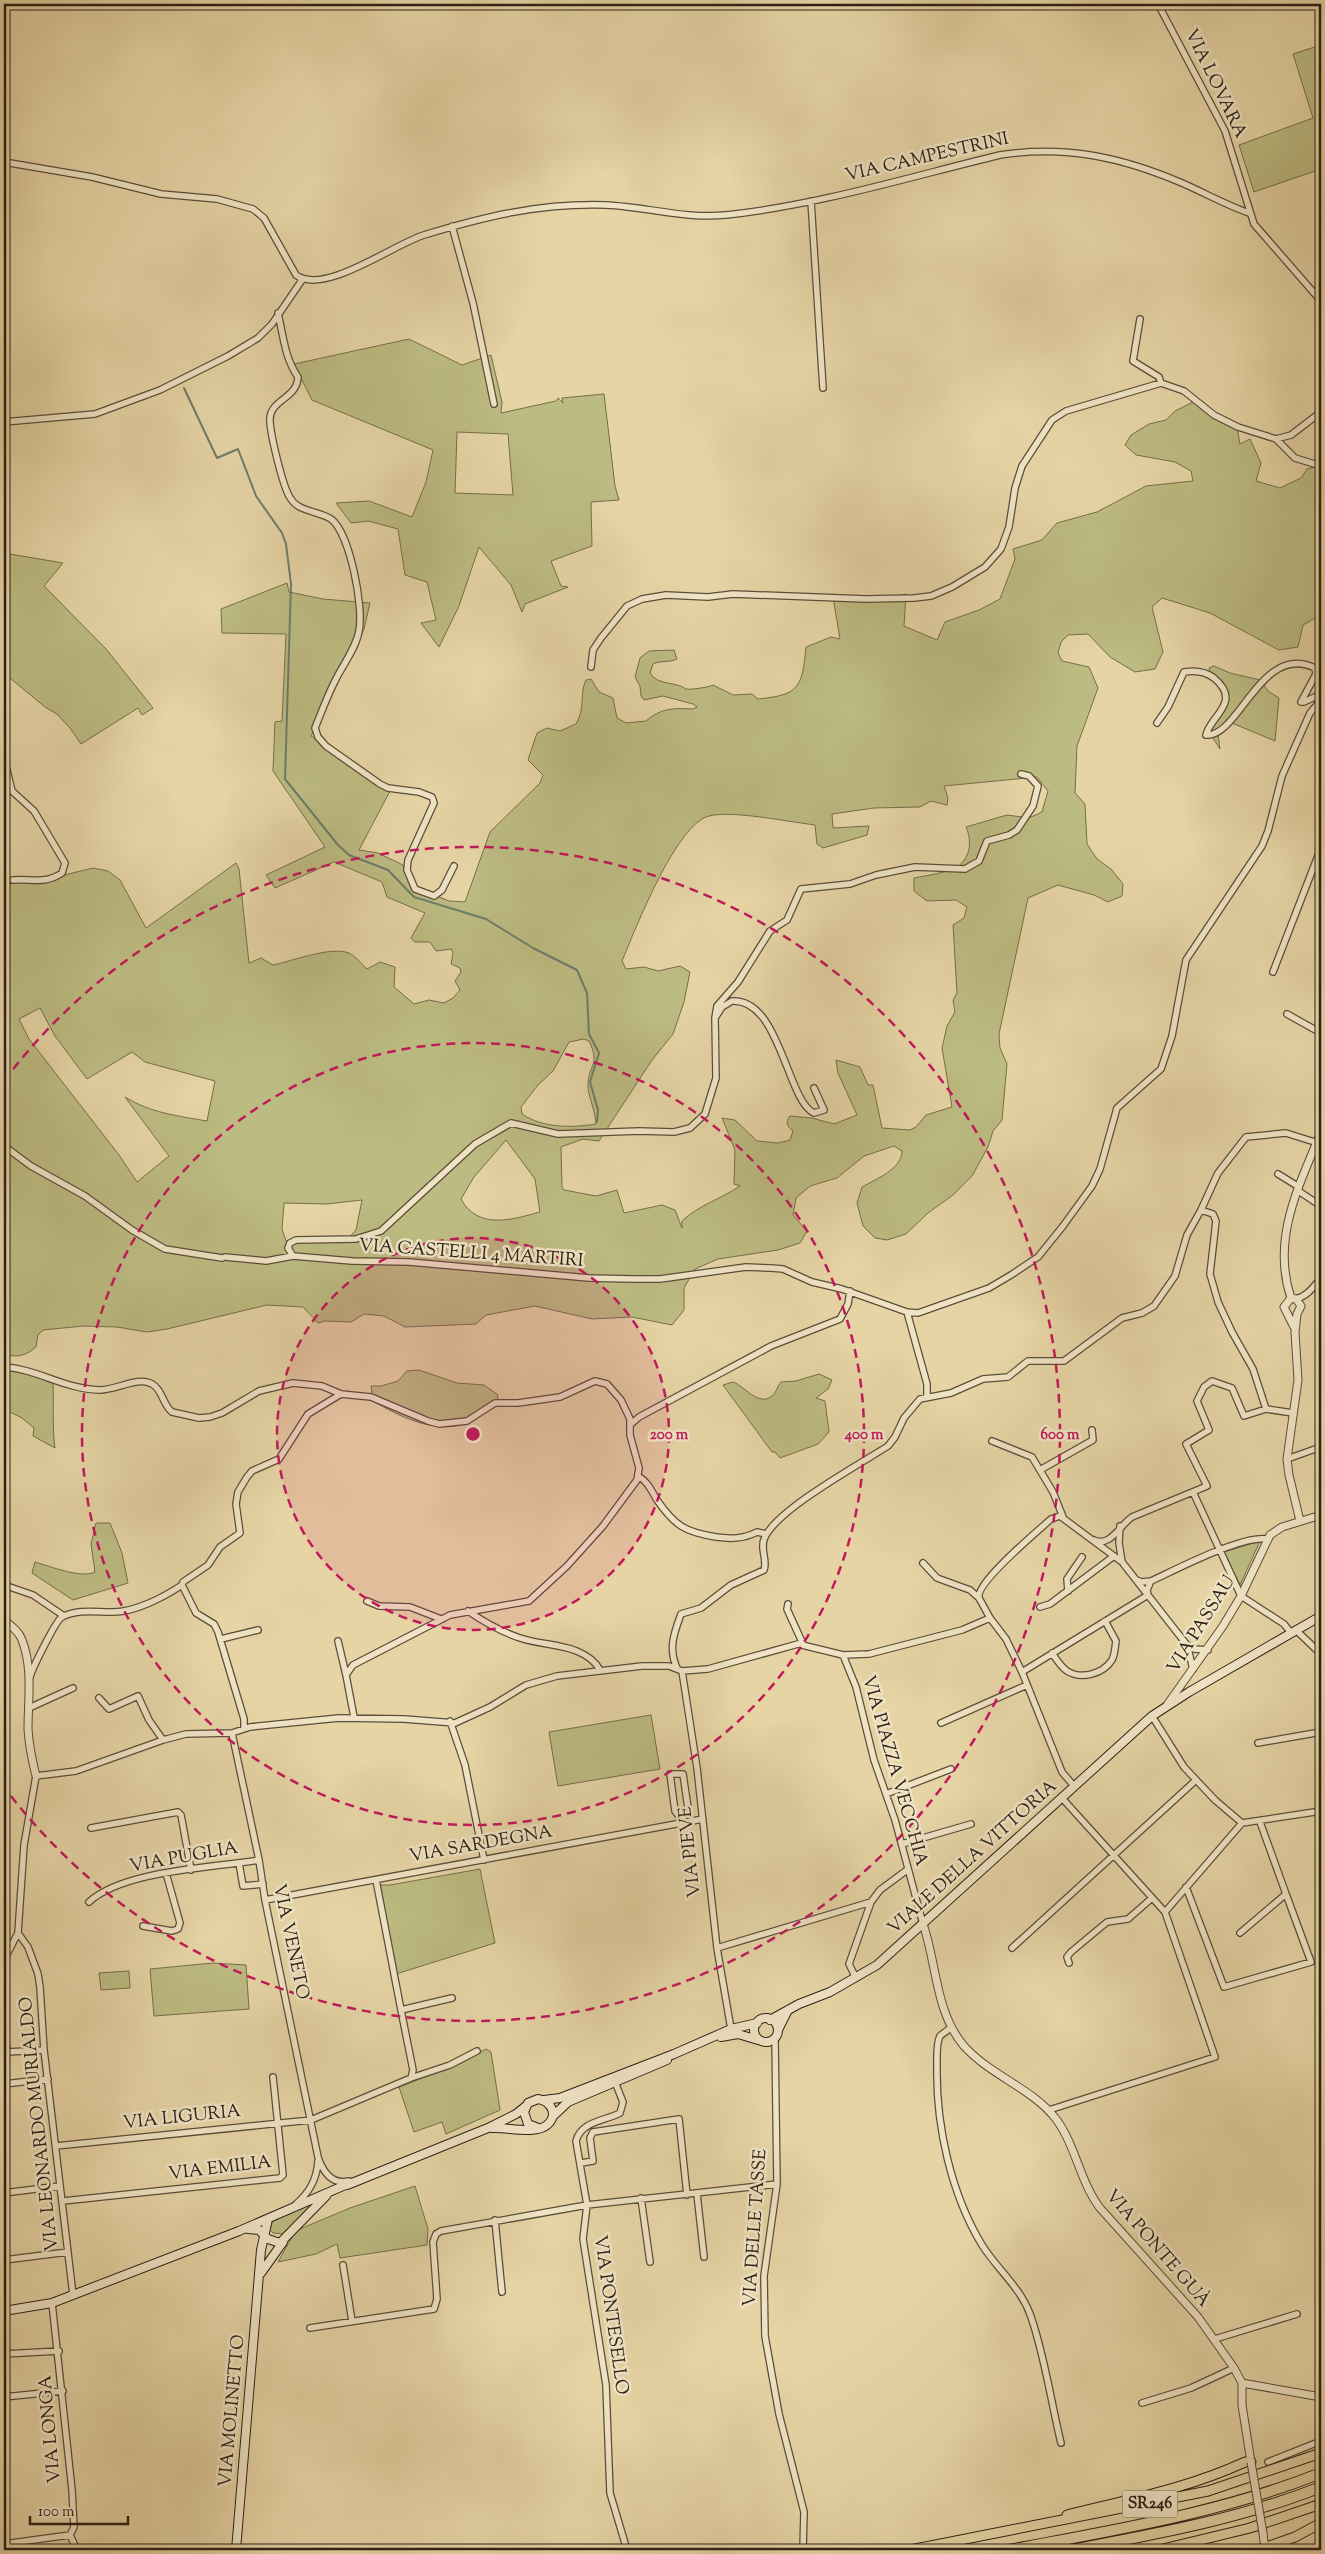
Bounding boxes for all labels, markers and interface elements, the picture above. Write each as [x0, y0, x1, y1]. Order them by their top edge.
street label: VIA LOVARA [1177, 25, 1253, 143]
street label: VIA CAMPESTRINI [843, 126, 1012, 189]
street label: VIA CASTELLI 4 MARTIRI [358, 1233, 584, 1275]
centre of rings [464, 1425, 482, 1443]
text: 200 m [650, 1425, 689, 1446]
text: 400 m [844, 1425, 884, 1446]
text: 600 m [1041, 1425, 1080, 1446]
street label: VIA PASSAU [1162, 1571, 1243, 1679]
street label: VIA PIAZZA VECCHIA [854, 1672, 934, 1870]
street label: VIALE DELLA VITTORIA [882, 1774, 1064, 1941]
street label: VIA PIEVE [673, 1805, 709, 1899]
street label: VIA SARDEGNA [407, 1820, 555, 1870]
street label: VIA PUGLIA [128, 1836, 241, 1880]
street label: VIA VENETO [265, 1882, 315, 2002]
street label: VIA LEONARDO MURIALDO [14, 1995, 66, 2253]
street label: VIA LIGURIA [122, 2099, 243, 2137]
street label: VIA DELLE TASSE [738, 2148, 774, 2308]
street label: VIA EMILIA [167, 2150, 273, 2188]
street label: VIA PONTE GUÀ [1098, 2184, 1216, 2314]
street label: VIA PONTESELLO [586, 2234, 634, 2396]
street label: VIA MOLINETTO [213, 2334, 253, 2488]
street label: VIA LONGA [33, 2373, 69, 2484]
road number: SR246 [1122, 2490, 1178, 2518]
scale bar [30, 2494, 128, 2526]
text: 100 m [38, 2502, 75, 2523]

